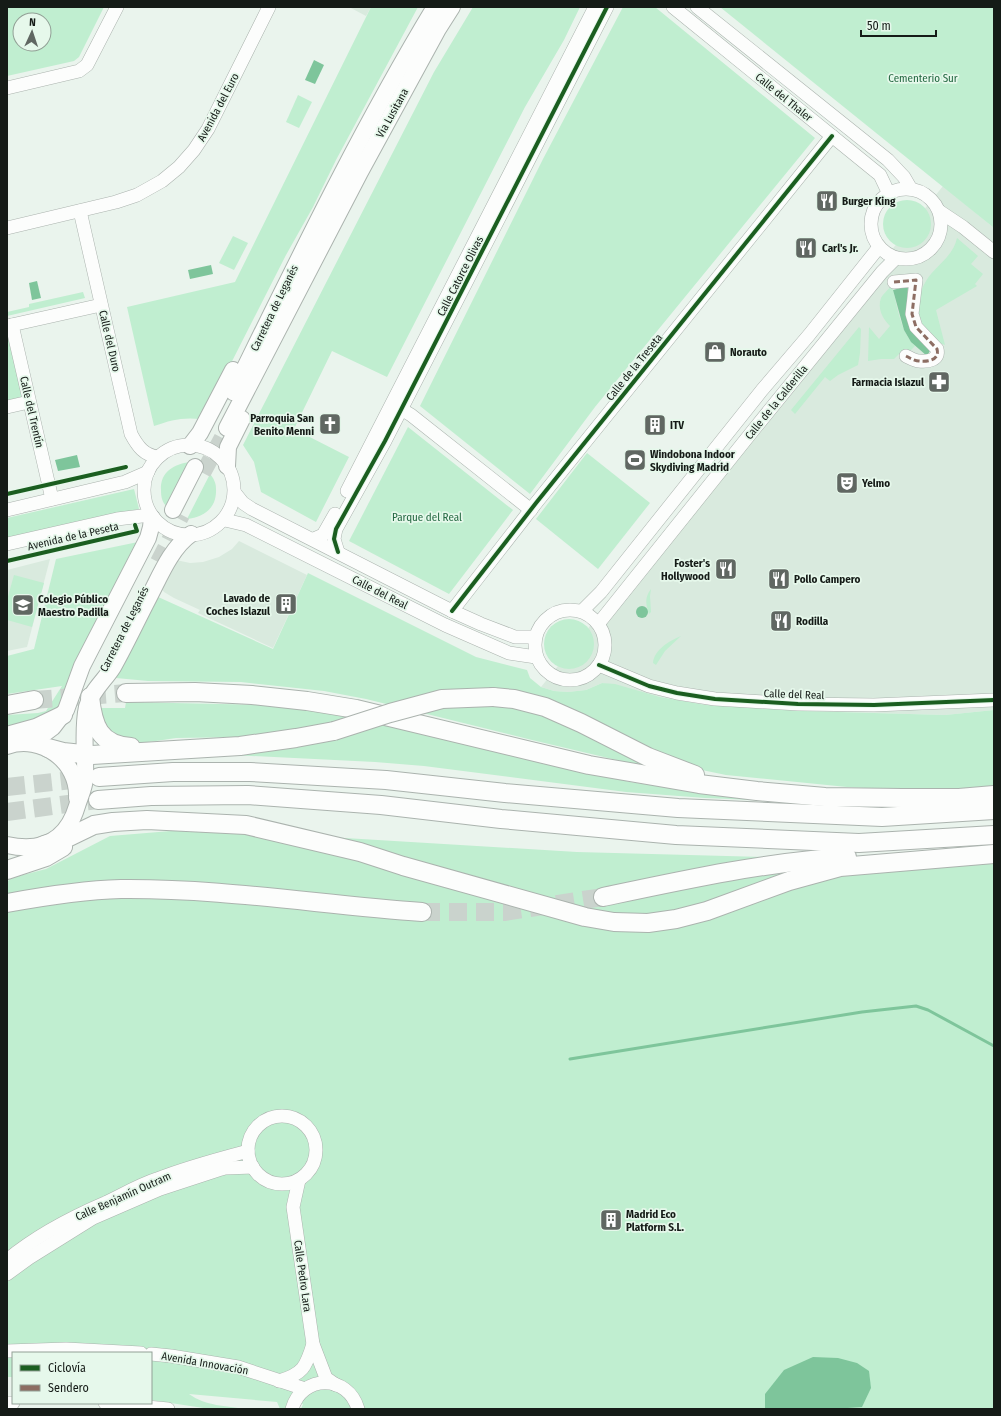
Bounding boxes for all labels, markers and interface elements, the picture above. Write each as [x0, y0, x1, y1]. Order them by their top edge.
north arrow [12, 12, 52, 52]
scale bar [861, 12, 936, 38]
text: N [29, 16, 36, 29]
text: 50 m [867, 19, 891, 33]
street label: Calle del Thaler [753, 70, 815, 124]
street label: Avenida del Euro [195, 71, 242, 144]
park label: Cementerio Sur [888, 72, 958, 85]
street label: Vía Lusitana [374, 86, 411, 140]
restaurant icon: Burger King [814, 188, 840, 214]
place label: Burger King [842, 195, 896, 208]
street label: Calle Catorce Olivas [435, 234, 486, 318]
restaurant icon: Carl's Jr. [793, 235, 819, 261]
place label: Carl's Jr. [822, 242, 859, 255]
street label: Carretera de Leganés [248, 263, 301, 353]
street label: Calle del Duro [96, 309, 123, 373]
street label: Calle de la Treseta [604, 331, 665, 403]
shop icon: Norauto [702, 339, 728, 365]
place label: Norauto [730, 346, 767, 359]
street label: Calle de la Calderilla [742, 362, 810, 442]
pharmacy icon: Farmacia Islazul [926, 369, 952, 395]
street label: Calle del Trentín [17, 375, 46, 449]
place label: Farmacia Islazul [852, 376, 925, 389]
church icon: Parroquia San Benito Menni [317, 411, 343, 437]
place label: Parroquia San Benito Menni [250, 412, 314, 438]
building icon: ITV [642, 412, 668, 438]
place label: ITV [670, 419, 684, 432]
sports icon: Windobona Indoor Skydiving Madrid [622, 447, 648, 473]
place label: Windobona Indoor Skydiving Madrid [650, 448, 736, 474]
theatre icon: Yelmo [834, 470, 860, 496]
place label: Yelmo [861, 477, 890, 490]
park label: Parque del Real [392, 511, 462, 524]
street label: Avenida de la Peseta [26, 520, 120, 553]
restaurant icon: Foster's Hollywood [713, 556, 739, 582]
place label: Foster's Hollywood [661, 557, 710, 583]
restaurant icon: Pollo Campero [766, 566, 792, 592]
street label: Calle del Real [350, 573, 410, 612]
place label: Pollo Campero [794, 573, 860, 586]
street label: Carretera de Leganés [97, 584, 152, 674]
building icon: Lavado de Coches Islazul [273, 591, 299, 617]
school or university icon: Colegio Público Maestro Padilla [10, 592, 36, 618]
place label: Lavado de Coches Islazul [206, 592, 271, 618]
place label: Colegio Público Maestro Padilla [38, 593, 109, 619]
restaurant icon: Rodilla [768, 608, 794, 634]
place label: Rodilla [796, 615, 829, 628]
street label: Calle del Real [763, 687, 825, 702]
street label: Calle Benjamín Outram [73, 1170, 173, 1223]
building icon: Madrid Eco Platform S.L. [598, 1207, 624, 1233]
place label: Madrid Eco Platform S.L. [626, 1208, 685, 1234]
street label: Calle Pedro Lara [291, 1239, 314, 1313]
street label: Avenida Innovación [160, 1349, 249, 1378]
legend [12, 1352, 152, 1404]
text: Ciclovía [48, 1361, 86, 1375]
text: Sendero [48, 1381, 89, 1395]

